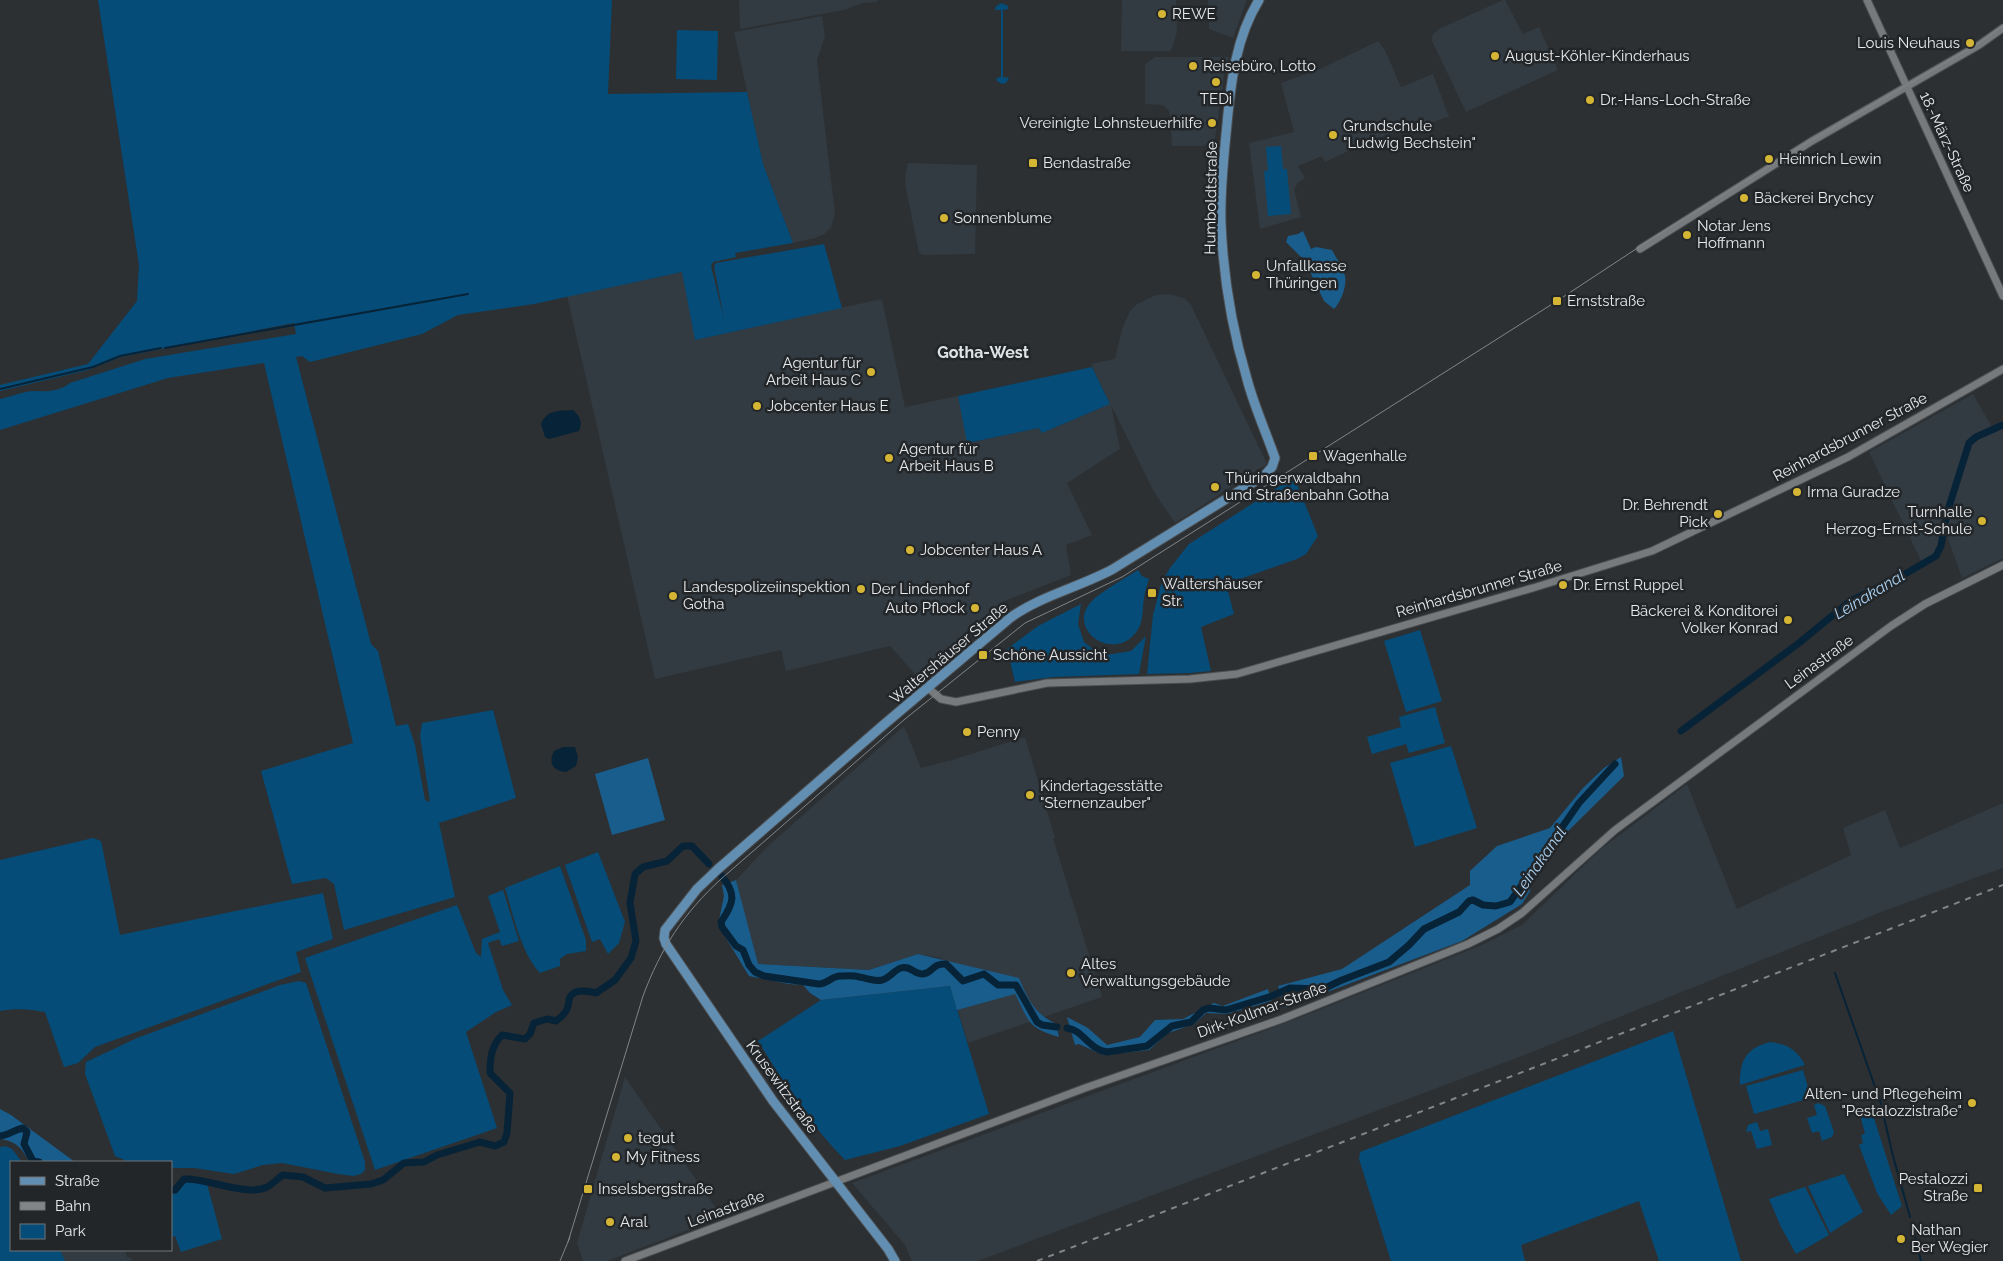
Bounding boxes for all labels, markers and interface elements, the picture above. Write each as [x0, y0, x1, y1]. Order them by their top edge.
place label: REWE [1172, 5, 1216, 23]
marker: REWE [1156, 8, 1168, 20]
place label: Louis Neuhaus [1857, 34, 1960, 52]
marker: Louis Neuhaus [1964, 37, 1976, 49]
place label: August-Köhler-Kinderhaus [1505, 47, 1690, 65]
marker: August-Köhler-Kinderhaus [1489, 50, 1501, 62]
place label: Reisebüro, Lotto [1203, 57, 1316, 75]
marker: Reisebüro, Lotto [1187, 60, 1199, 72]
marker: TEDi [1210, 76, 1222, 88]
street label: 18.-März-Straße [1916, 89, 1978, 195]
place label: TEDi [1200, 90, 1232, 108]
place label: Dr.-Hans-Loch-Straße [1600, 91, 1751, 109]
marker: Dr.-Hans-Loch-Straße [1584, 94, 1596, 106]
place label: Vereinigte Lohnsteuerhilfe [1020, 114, 1202, 132]
marker: Vereinigte Lohnsteuerhilfe [1206, 117, 1218, 129]
place label: Grundschule "Ludwig Bechstein" [1343, 117, 1476, 152]
marker: Grundschule "Ludwig Bechstein" [1327, 129, 1339, 141]
street label: Humboldtstraße [1201, 141, 1221, 255]
place label: Heinrich Lewin [1779, 150, 1882, 168]
marker: Heinrich Lewin [1763, 153, 1775, 165]
place label: Bendastraße [1043, 154, 1131, 172]
marker: Bendastraße [1027, 157, 1039, 169]
place label: Bäckerei Brychcy [1754, 189, 1874, 207]
marker: Bäckerei Brychcy [1738, 192, 1750, 204]
place label: Sonnenblume [954, 209, 1052, 227]
marker: Sonnenblume [938, 212, 950, 224]
place label: Notar Jens Hoffmann [1697, 217, 1771, 252]
marker: Notar Jens Hoffmann [1681, 229, 1693, 241]
place label: Unfallkasse Thüringen [1266, 257, 1347, 292]
marker: Unfallkasse Thüringen [1250, 269, 1262, 281]
place label: Ernststraße [1567, 292, 1645, 310]
marker: Ernststraße [1551, 295, 1563, 307]
district label: Gotha-West [937, 343, 1029, 362]
place label: Agentur für Arbeit Haus C [766, 354, 862, 389]
marker: Agentur für Arbeit Haus C [865, 366, 877, 378]
street label: Reinhardsbrunner Straße [1770, 389, 1930, 485]
place label: Jobcenter Haus E [767, 397, 889, 415]
marker: Jobcenter Haus E [751, 400, 763, 412]
place label: Agentur für Arbeit Haus B [899, 440, 994, 475]
place label: Wagenhalle [1323, 447, 1407, 465]
marker: Wagenhalle [1307, 450, 1319, 462]
marker: Agentur für Arbeit Haus B [883, 452, 895, 464]
place label: Thüringerwaldbahn und Straßenbahn Gotha [1225, 469, 1389, 504]
marker: Thüringerwaldbahn und Straßenbahn Gotha [1209, 481, 1221, 493]
place label: Irma Guradze [1807, 483, 1900, 501]
marker: Irma Guradze [1791, 486, 1803, 498]
place label: Dr. Behrendt Pick [1622, 496, 1708, 531]
place label: Turnhalle Herzog-Ernst-Schule [1826, 503, 1972, 538]
marker: Dr. Behrendt Pick [1712, 508, 1724, 520]
marker: Turnhalle Herzog-Ernst-Schule [1976, 515, 1988, 527]
place label: Jobcenter Haus A [920, 541, 1042, 559]
marker: Jobcenter Haus A [904, 544, 916, 556]
street label: Reinhardsbrunner Straße [1394, 557, 1564, 621]
water label: Leinakanal [1830, 566, 1908, 623]
place label: Waltershäuser Str. [1162, 575, 1263, 610]
place label: Dr. Ernst Ruppel [1573, 576, 1684, 594]
place label: Landespolizeiinspektion Gotha [683, 578, 850, 613]
marker: Dr. Ernst Ruppel [1557, 579, 1569, 591]
place label: Der Lindenhof [871, 580, 970, 598]
marker: Der Lindenhof [855, 583, 867, 595]
marker: Waltershäuser Str. [1146, 587, 1158, 599]
marker: Landespolizeiinspektion Gotha [667, 590, 679, 602]
street label: Waltershäuser Straße [886, 598, 1012, 708]
place label: Auto Pflock [885, 599, 965, 617]
marker: Auto Pflock [969, 602, 981, 614]
place label: Bäckerei & Konditorei Volker Konrad [1630, 602, 1778, 637]
marker: Bäckerei & Konditorei Volker Konrad [1782, 614, 1794, 626]
street label: Leinastraße [1781, 631, 1857, 693]
place label: Schöne Aussicht [993, 646, 1108, 664]
marker: Schöne Aussicht [977, 649, 989, 661]
place label: Penny [977, 723, 1020, 741]
marker: Penny [961, 726, 973, 738]
place label: Kindertagesstätte "Sternenzauber" [1040, 777, 1163, 812]
marker: Kindertagesstätte "Sternenzauber" [1024, 789, 1036, 801]
water label: Leinakanal [1509, 823, 1570, 899]
place label: Altes Verwaltungsgebäude [1081, 955, 1230, 990]
marker: Altes Verwaltungsgebäude [1065, 967, 1077, 979]
street label: Dirk-Kollmar-Straße [1195, 978, 1329, 1042]
street label: Krusewitzstraße [742, 1037, 822, 1137]
place label: Alten- und Pflegeheim "Pestalozzistraße" [1805, 1085, 1962, 1120]
marker: Alten- und Pflegeheim "Pestalozzistraße" [1966, 1097, 1978, 1109]
place label: tegut [638, 1129, 675, 1147]
marker: tegut [622, 1132, 634, 1144]
place label: My Fitness [626, 1148, 700, 1166]
marker: My Fitness [610, 1151, 622, 1163]
legend [10, 1161, 172, 1251]
place label: Pestalozzi Straße [1899, 1170, 1968, 1205]
text: Straße [55, 1172, 100, 1190]
place label: Inselsbergstraße [598, 1180, 713, 1198]
marker: Pestalozzi Straße [1972, 1182, 1984, 1194]
marker: Inselsbergstraße [582, 1183, 594, 1195]
street label: Leinastraße [685, 1187, 767, 1231]
text: Bahn [55, 1197, 91, 1215]
place label: Aral [620, 1213, 649, 1231]
marker: Aral [604, 1216, 616, 1228]
place label: Nathan Ber Wegier [1911, 1221, 1989, 1256]
text: Park [55, 1222, 86, 1240]
marker: Nathan Ber Wegier [1895, 1233, 1907, 1245]

